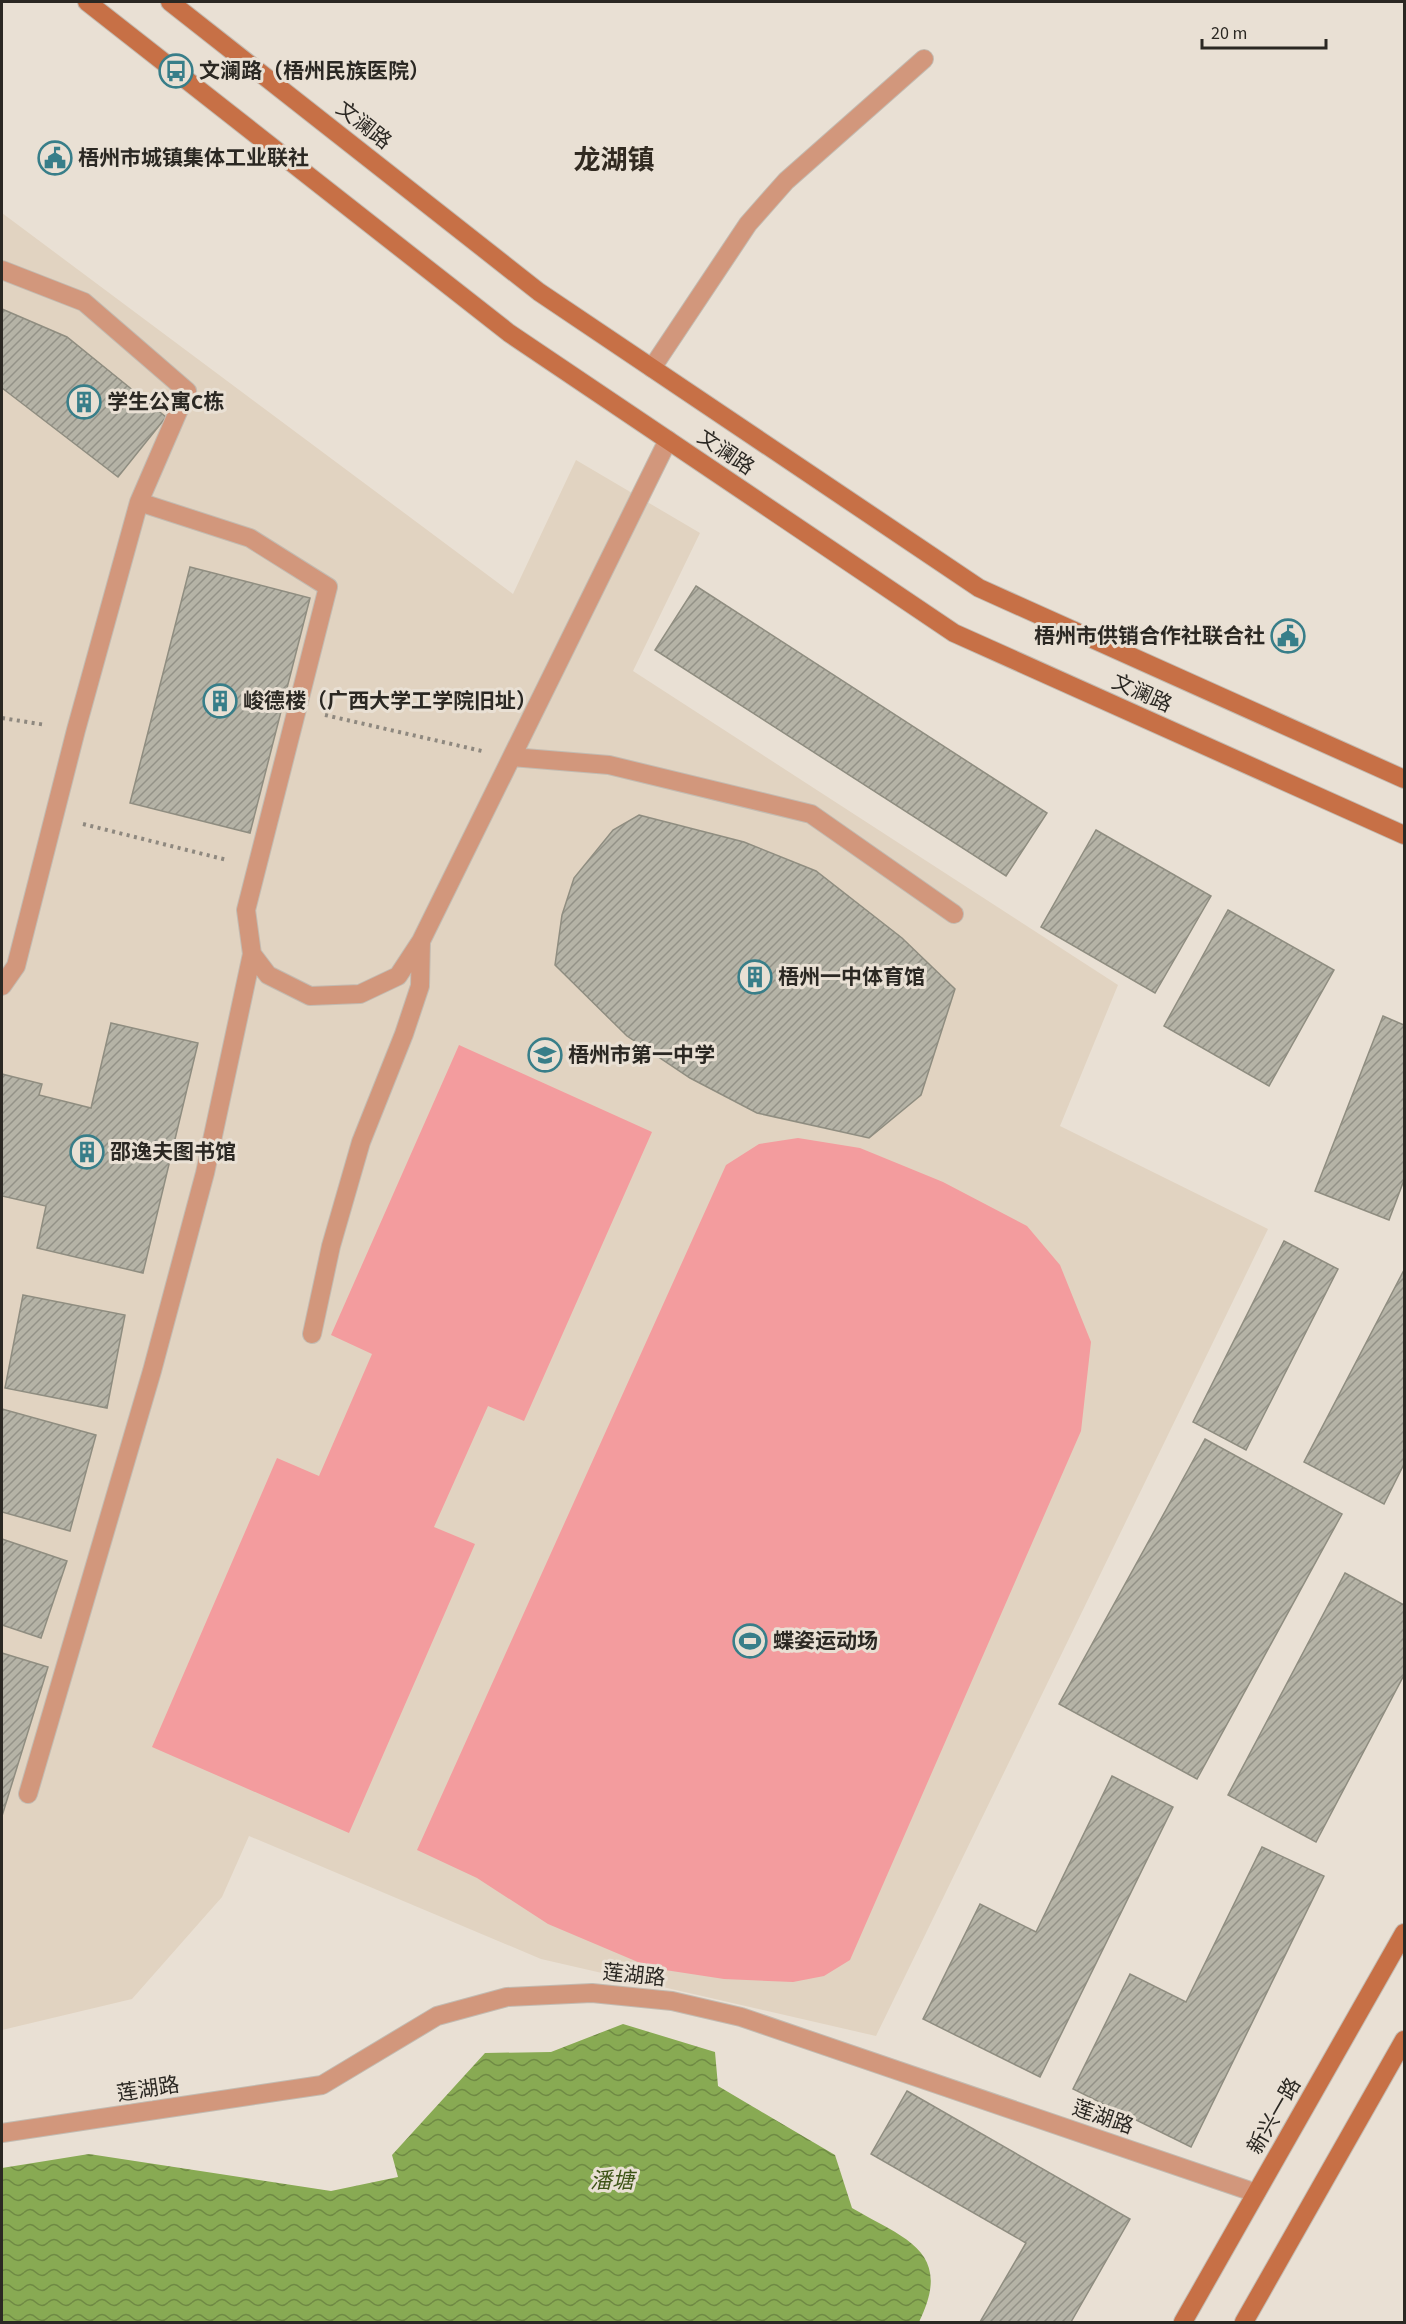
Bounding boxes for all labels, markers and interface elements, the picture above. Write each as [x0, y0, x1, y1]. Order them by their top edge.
scale bar [1202, 12, 1326, 50]
text: 20 m [1211, 21, 1247, 46]
bus stop icon: 文澜路（梧州民族医院） [158, 53, 194, 89]
place label: 文澜路（梧州民族医院） [199, 56, 430, 86]
street label: 文澜路 [330, 94, 398, 156]
public building icon: 梧州市城镇集体工业联社 [37, 140, 73, 176]
district label: 龙湖镇 [574, 141, 655, 180]
place label: 梧州市城镇集体工业联社 [78, 143, 309, 173]
building icon: 学生公寓C栋 [66, 384, 102, 420]
place label: 学生公寓C栋 [107, 387, 224, 417]
street label: 文澜路 [691, 422, 761, 482]
public building icon: 梧州市供销合作社联合社 [1270, 618, 1306, 654]
place label: 梧州市供销合作社联合社 [1034, 621, 1265, 651]
street label: 文澜路 [1107, 666, 1177, 720]
building icon: 峻德楼（广西大学工学院旧址） [202, 683, 238, 719]
place label: 峻德楼（广西大学工学院旧址） [243, 686, 537, 716]
building icon: 梧州一中体育馆 [737, 959, 773, 995]
place label: 梧州一中体育馆 [778, 962, 925, 992]
school or university icon: 梧州市第一中学 [527, 1037, 563, 1073]
place label: 梧州市第一中学 [568, 1040, 715, 1070]
building icon: 邵逸夫图书馆 [69, 1134, 105, 1170]
place label: 邵逸夫图书馆 [110, 1137, 236, 1167]
sports icon: 蝶姿运动场 [732, 1623, 768, 1659]
place label: 蝶姿运动场 [773, 1626, 878, 1656]
street label: 莲湖路 [601, 1957, 667, 1993]
street label: 莲湖路 [115, 2069, 181, 2109]
street label: 新兴一路 [1240, 2072, 1308, 2160]
street label: 莲湖路 [1068, 2093, 1138, 2141]
water label: 潘塘 [590, 2165, 638, 2197]

